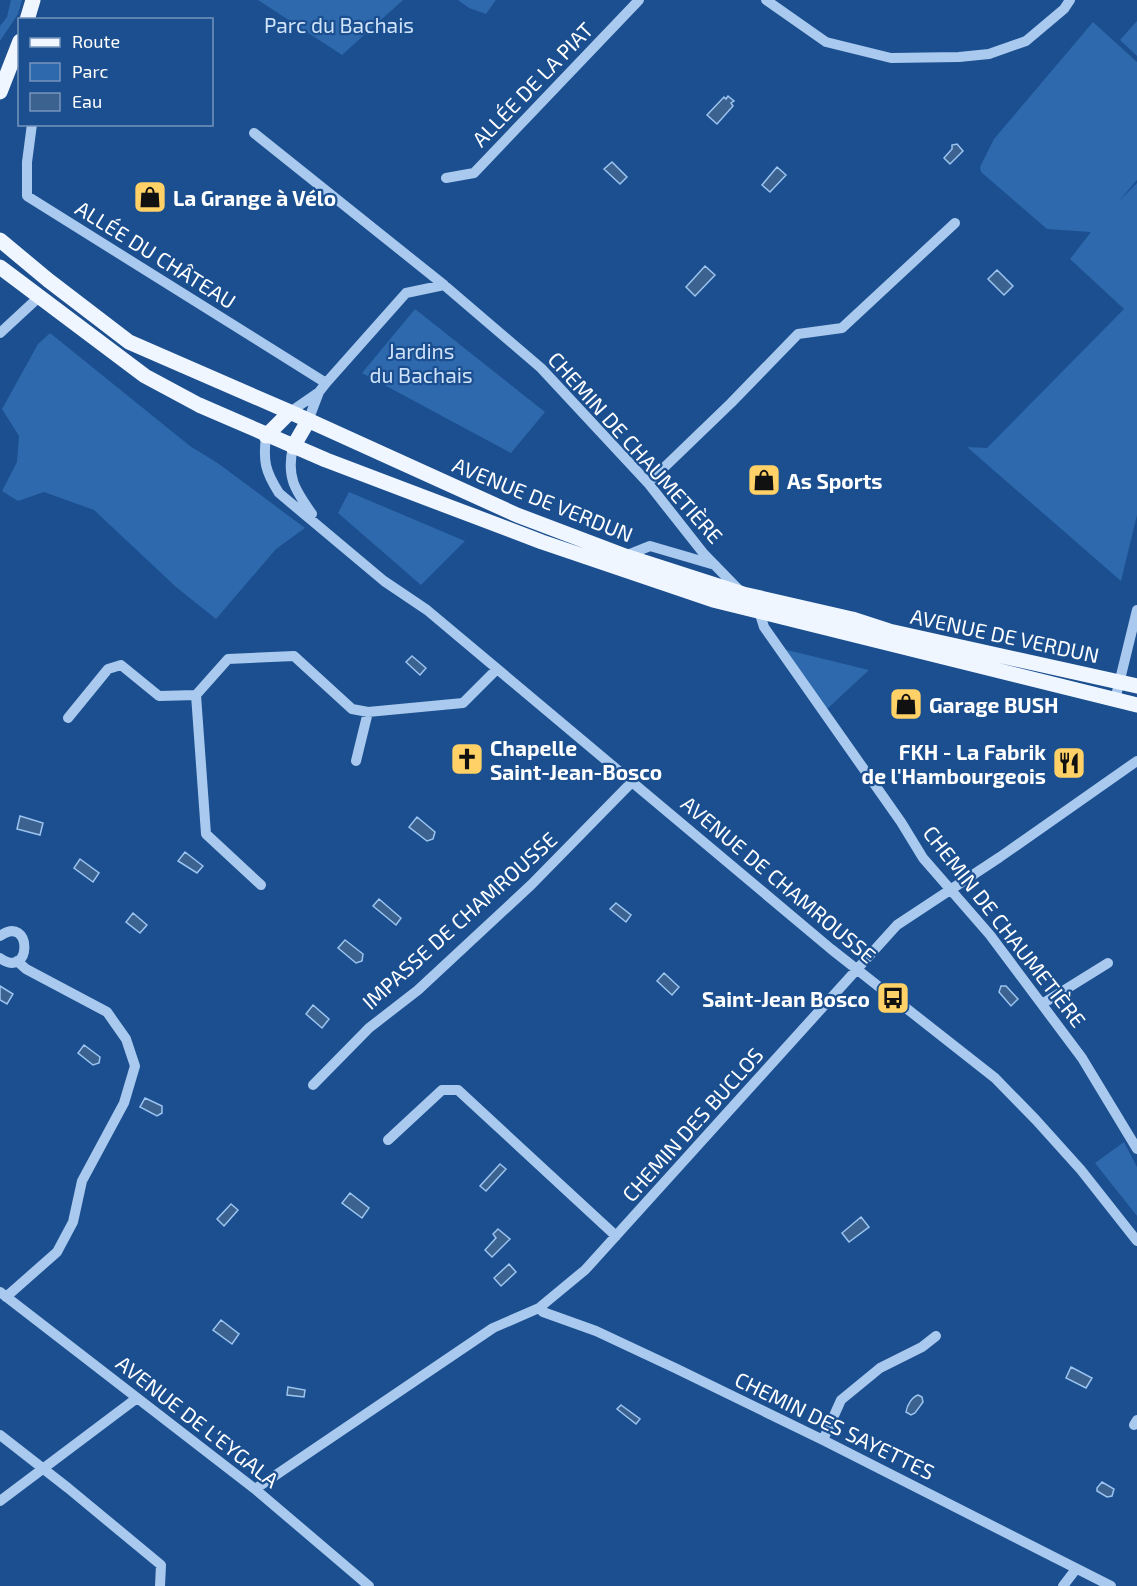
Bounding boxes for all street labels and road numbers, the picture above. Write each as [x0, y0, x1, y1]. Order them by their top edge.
street label: ALLÉE DE LA PIAT [466, 17, 598, 151]
street label: ALLÉE DU CHÂTEAU [71, 195, 241, 313]
street label: CHEMIN DE CHAUMETIÈRE [543, 346, 729, 548]
street label: AVENUE DE VERDUN [449, 451, 637, 547]
street label: AVENUE DE VERDUN [908, 603, 1102, 667]
street label: AVENUE DE CHAMROUSSE [677, 790, 881, 968]
street label: CHEMIN DE CHAUMETIÈRE [919, 820, 1091, 1032]
street label: IMPASSE DE CHAMROUSSE [357, 826, 561, 1014]
street label: CHEMIN DES BUCLOS [616, 1042, 768, 1206]
street label: AVENUE DE L'EYGALA [112, 1350, 284, 1492]
street label: CHEMIN DES SAYETTES [731, 1366, 939, 1484]

